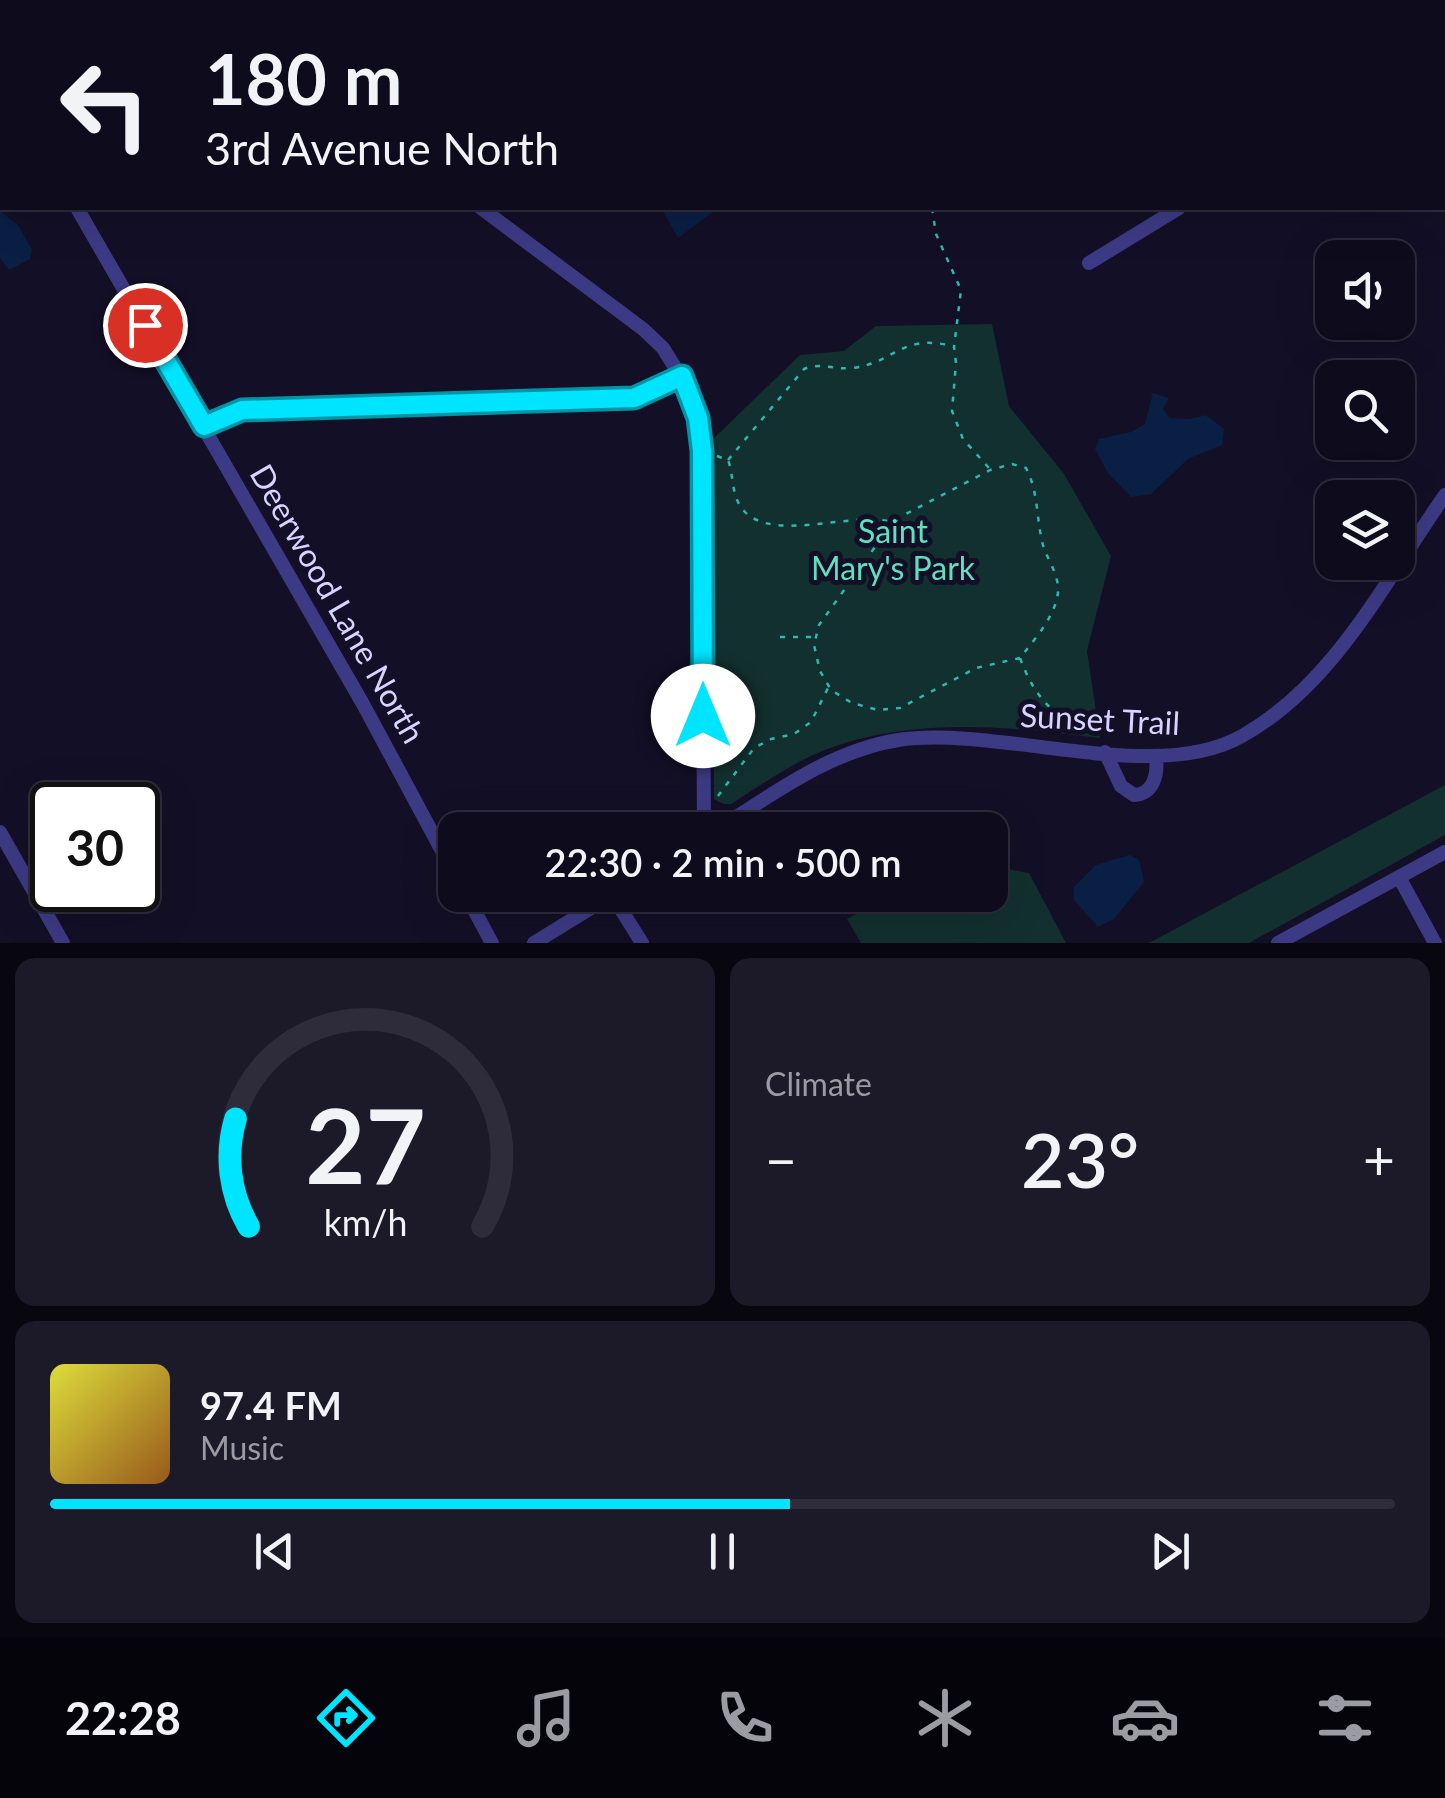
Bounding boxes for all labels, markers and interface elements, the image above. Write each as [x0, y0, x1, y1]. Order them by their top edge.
text: 180 m [205, 36, 402, 120]
icon: left [40, 40, 170, 170]
text: 3rd Avenue North [205, 121, 559, 175]
map controls [1315, 240, 1415, 580]
button: sound [1315, 240, 1415, 340]
pin [103, 283, 188, 368]
icon: arrive [118, 298, 173, 353]
button: search [1315, 360, 1415, 460]
street label: Deerwood Lane North [243, 457, 434, 749]
button: layers [1315, 480, 1415, 580]
park label: Saint Mary's Park [811, 511, 976, 587]
position arrow [651, 664, 755, 768]
street label: Sunset Trail [1019, 695, 1181, 742]
speed limit sign: 30 [30, 782, 160, 912]
text: 22:30 · 2 min · 500 m [545, 839, 901, 885]
text: Climate [765, 1064, 872, 1103]
text: 27 [305, 1081, 425, 1206]
text: 23° [1021, 1114, 1139, 1204]
text: − [765, 1126, 797, 1192]
text: + [1363, 1126, 1395, 1192]
text: km/h [323, 1201, 407, 1244]
text: 97.4 FM [200, 1382, 342, 1428]
text: Music [200, 1428, 284, 1467]
icon: previous [247, 1524, 302, 1579]
icon: pause [695, 1524, 750, 1579]
icon: next [1143, 1524, 1198, 1579]
icon: directions [311, 1683, 381, 1753]
icon: music [511, 1683, 581, 1753]
icon: phone [710, 1683, 780, 1753]
icon: climate [910, 1683, 980, 1753]
icon: car [1110, 1683, 1180, 1753]
icon: filters [1310, 1683, 1380, 1753]
text: 22:28 [65, 1691, 181, 1745]

